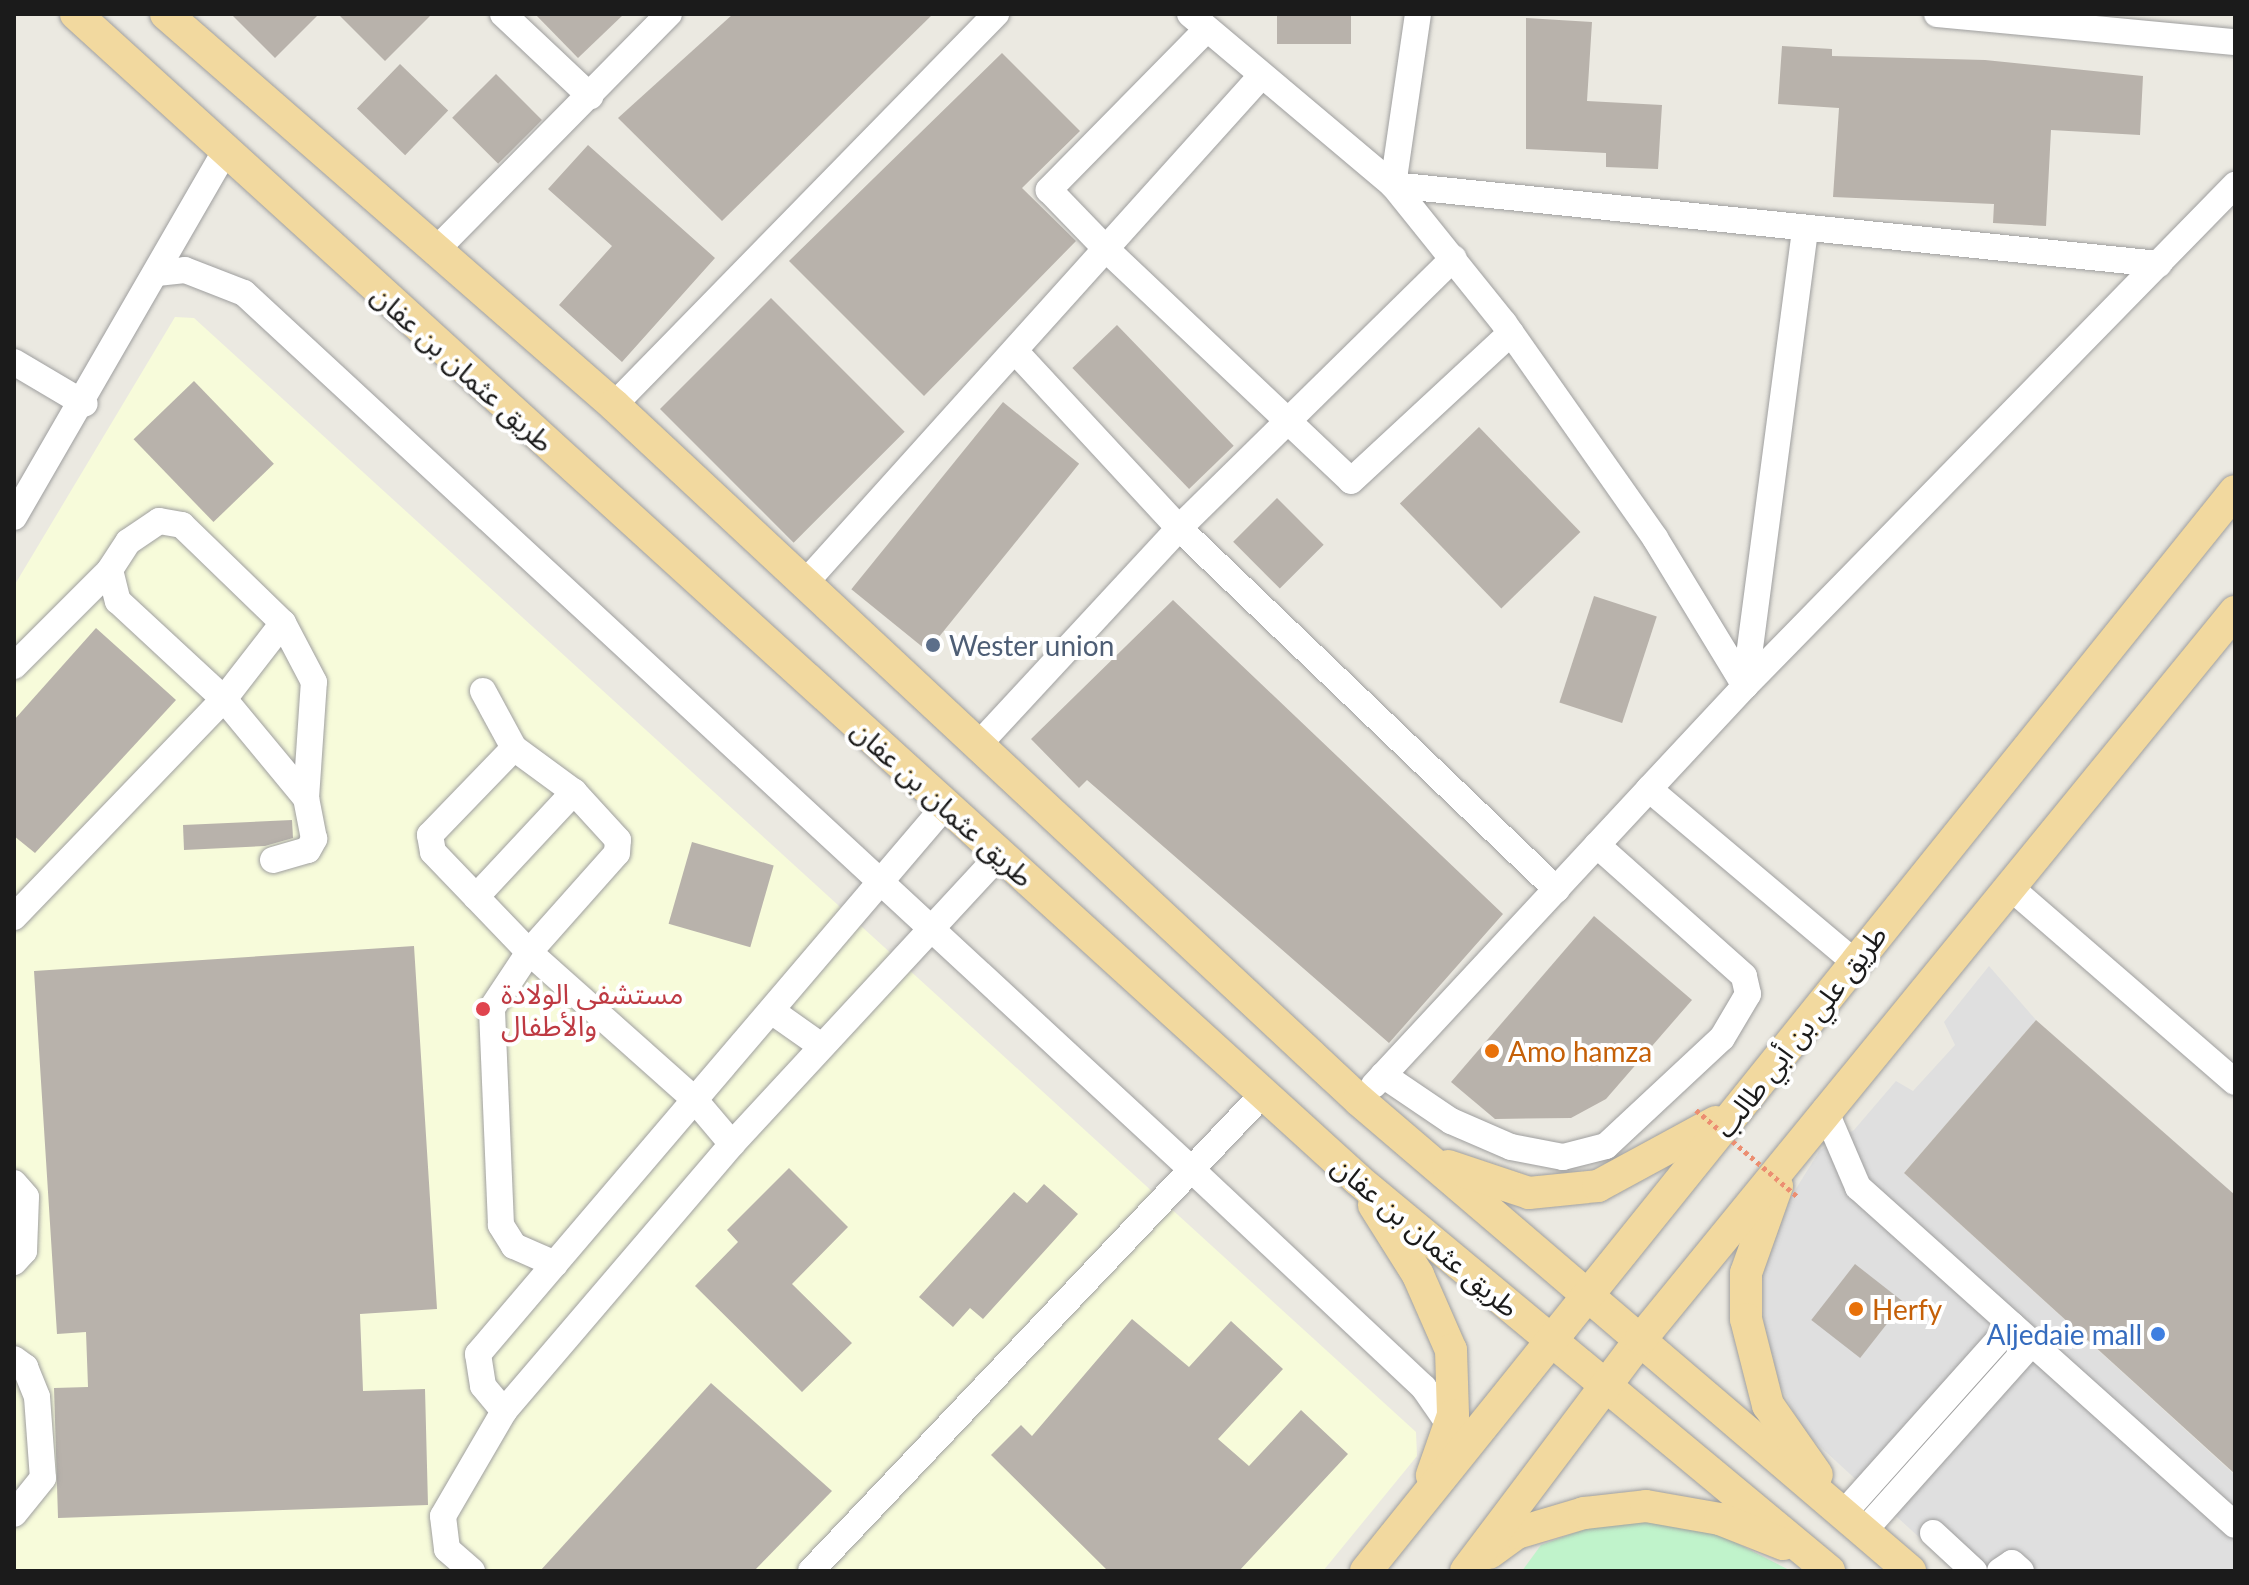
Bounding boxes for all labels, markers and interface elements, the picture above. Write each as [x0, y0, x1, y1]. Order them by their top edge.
street label: طريق عثمان بن عفان [365, 278, 561, 458]
place label: Wester union [949, 628, 1115, 662]
marker: Wester union [924, 636, 942, 654]
street label: طريق عثمان بن عفان [845, 713, 1041, 893]
street label: طريق علي بن أبي طالب [1707, 918, 1893, 1144]
place label: مستشفى الولادة والأطفال [501, 976, 684, 1042]
marker: مستشفى الولادة والأطفال [472, 998, 494, 1020]
place label: Amo hamza [1508, 1034, 1652, 1068]
marker: Amo hamza [1483, 1042, 1501, 1060]
street label: طريق عثمان بن عفان [1326, 1148, 1526, 1324]
place label: Herfy [1872, 1292, 1942, 1326]
marker: Herfy [1847, 1300, 1865, 1318]
place label: Aljedaie mall [1987, 1317, 2142, 1351]
marker: Aljedaie mall [2149, 1325, 2167, 1343]

